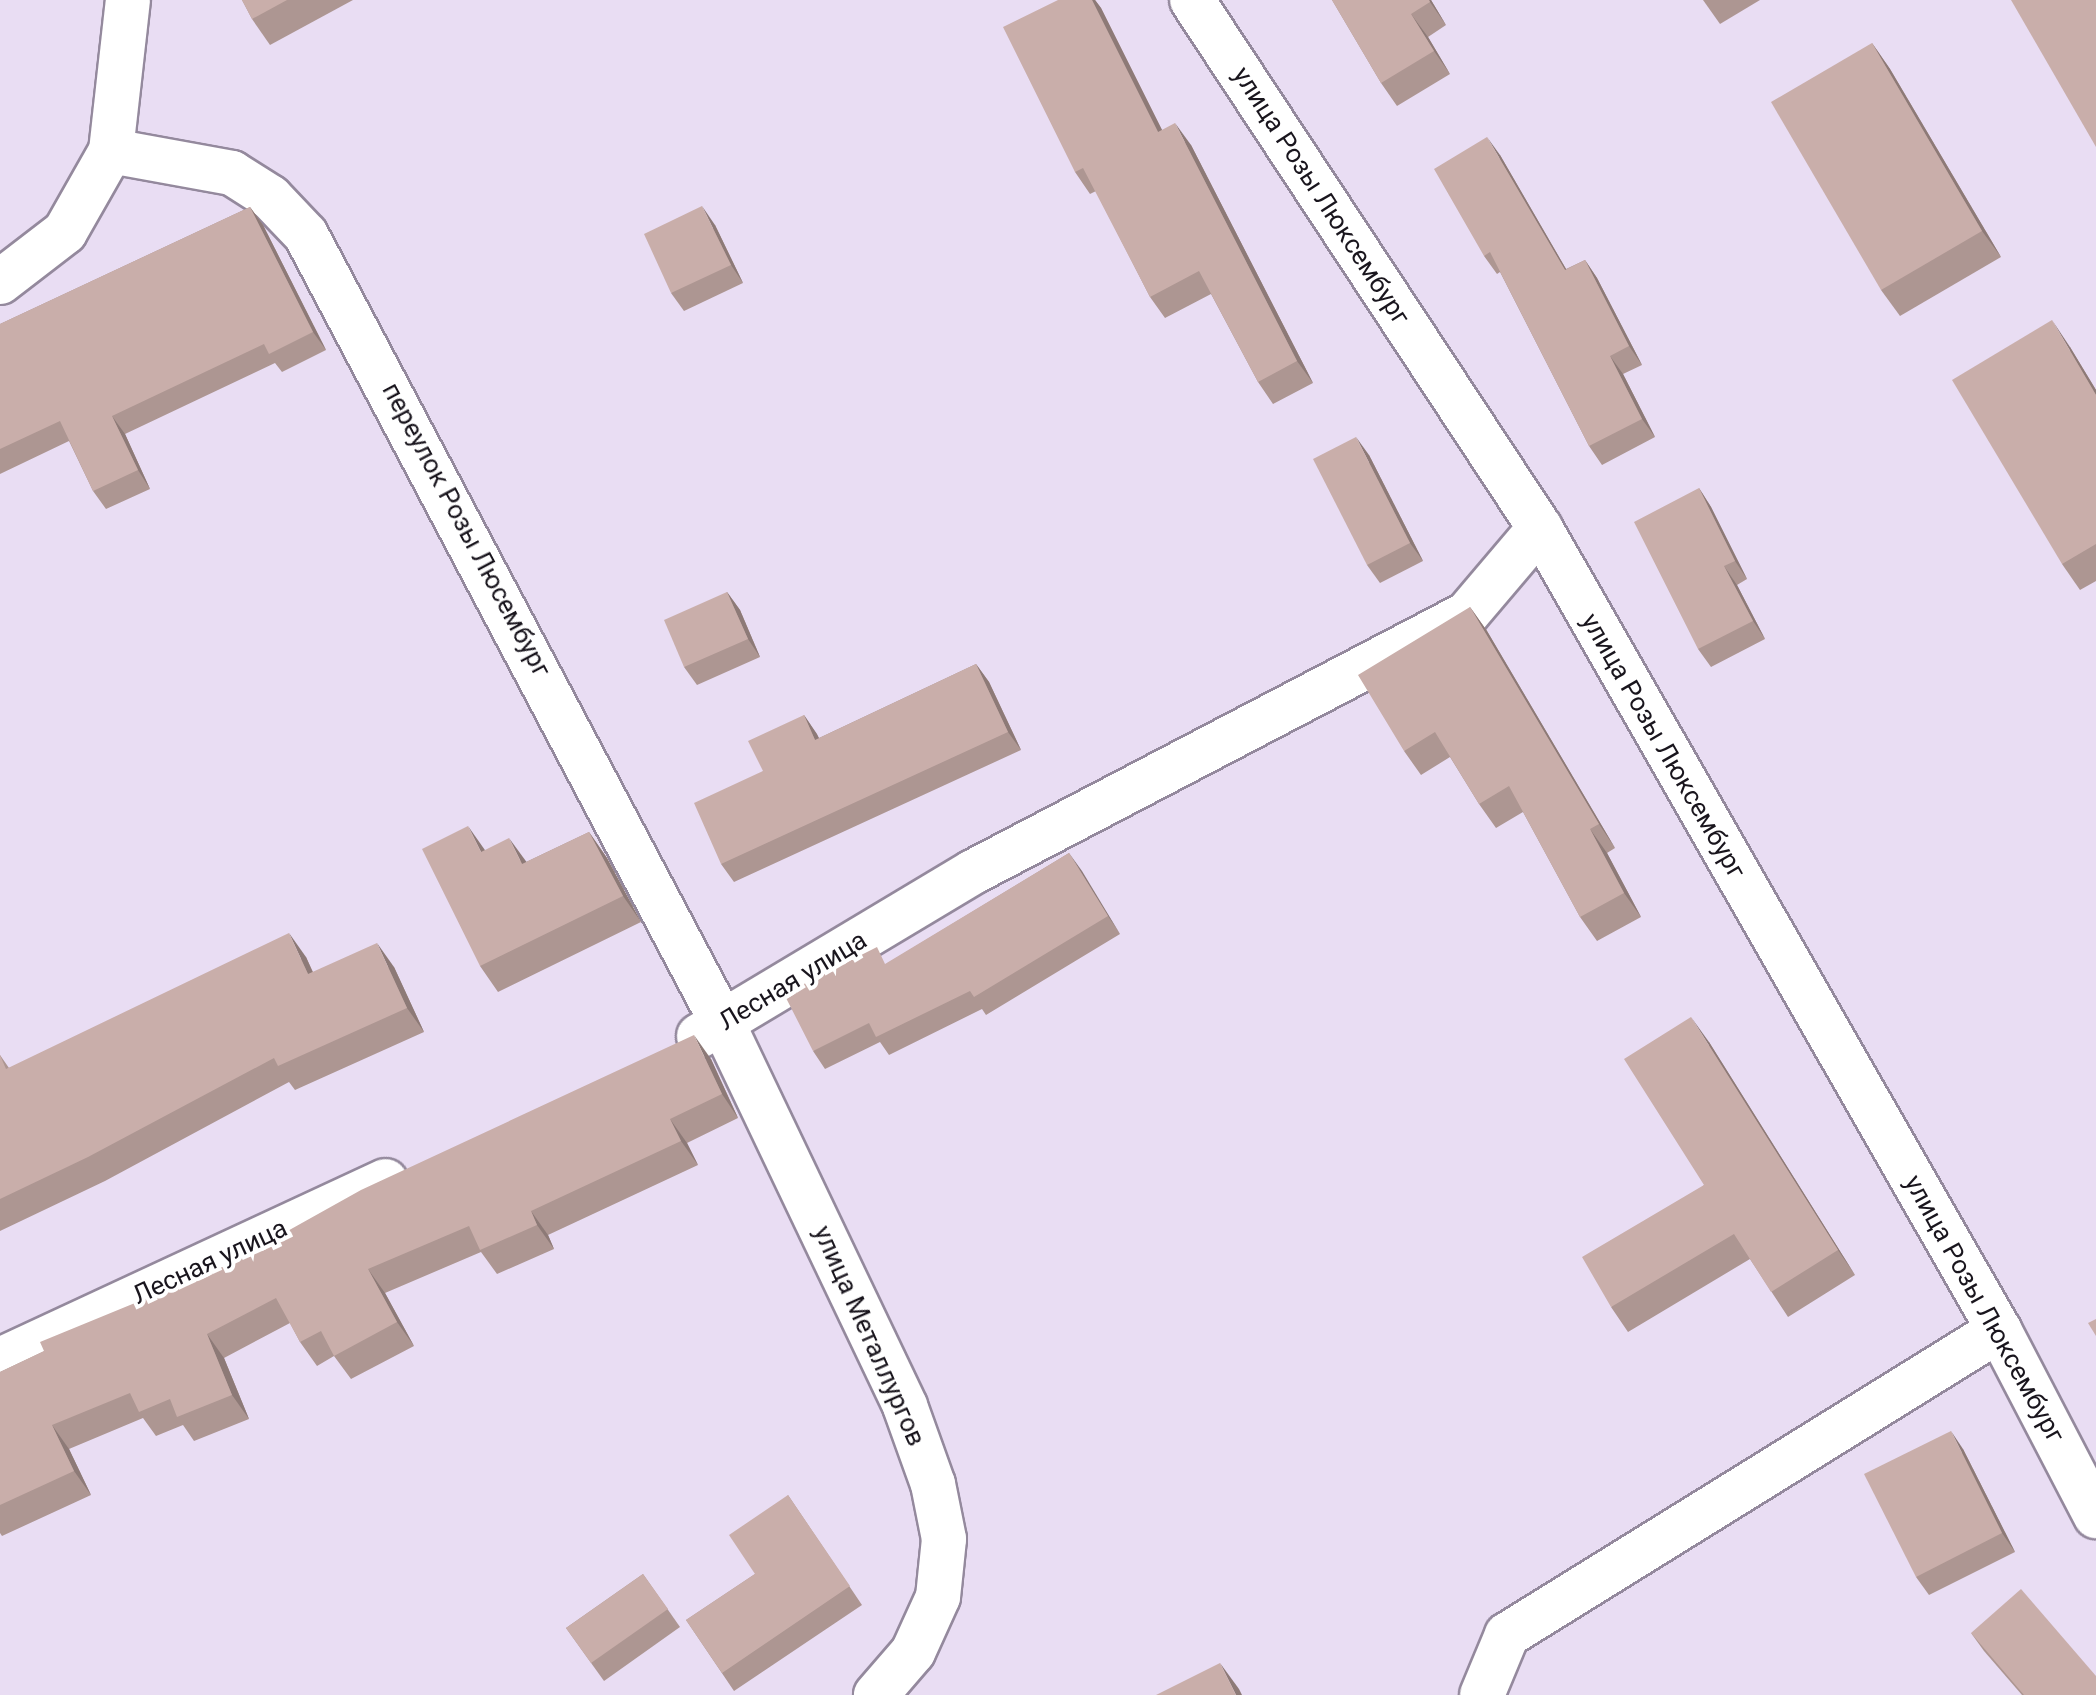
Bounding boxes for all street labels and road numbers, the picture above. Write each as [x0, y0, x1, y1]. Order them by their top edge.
street label: улица Розы Люксембург [1226, 61, 1416, 331]
street label: переулок Розы Люсембург [375, 378, 557, 682]
street label: улица Розы Люксембург [1574, 608, 1752, 884]
street label: Лесная улица [713, 925, 873, 1037]
street label: улица Розы Люксембург [1897, 1170, 2071, 1448]
street label: Лесная улица [128, 1213, 292, 1311]
street label: улица Металлургов [806, 1221, 932, 1451]

